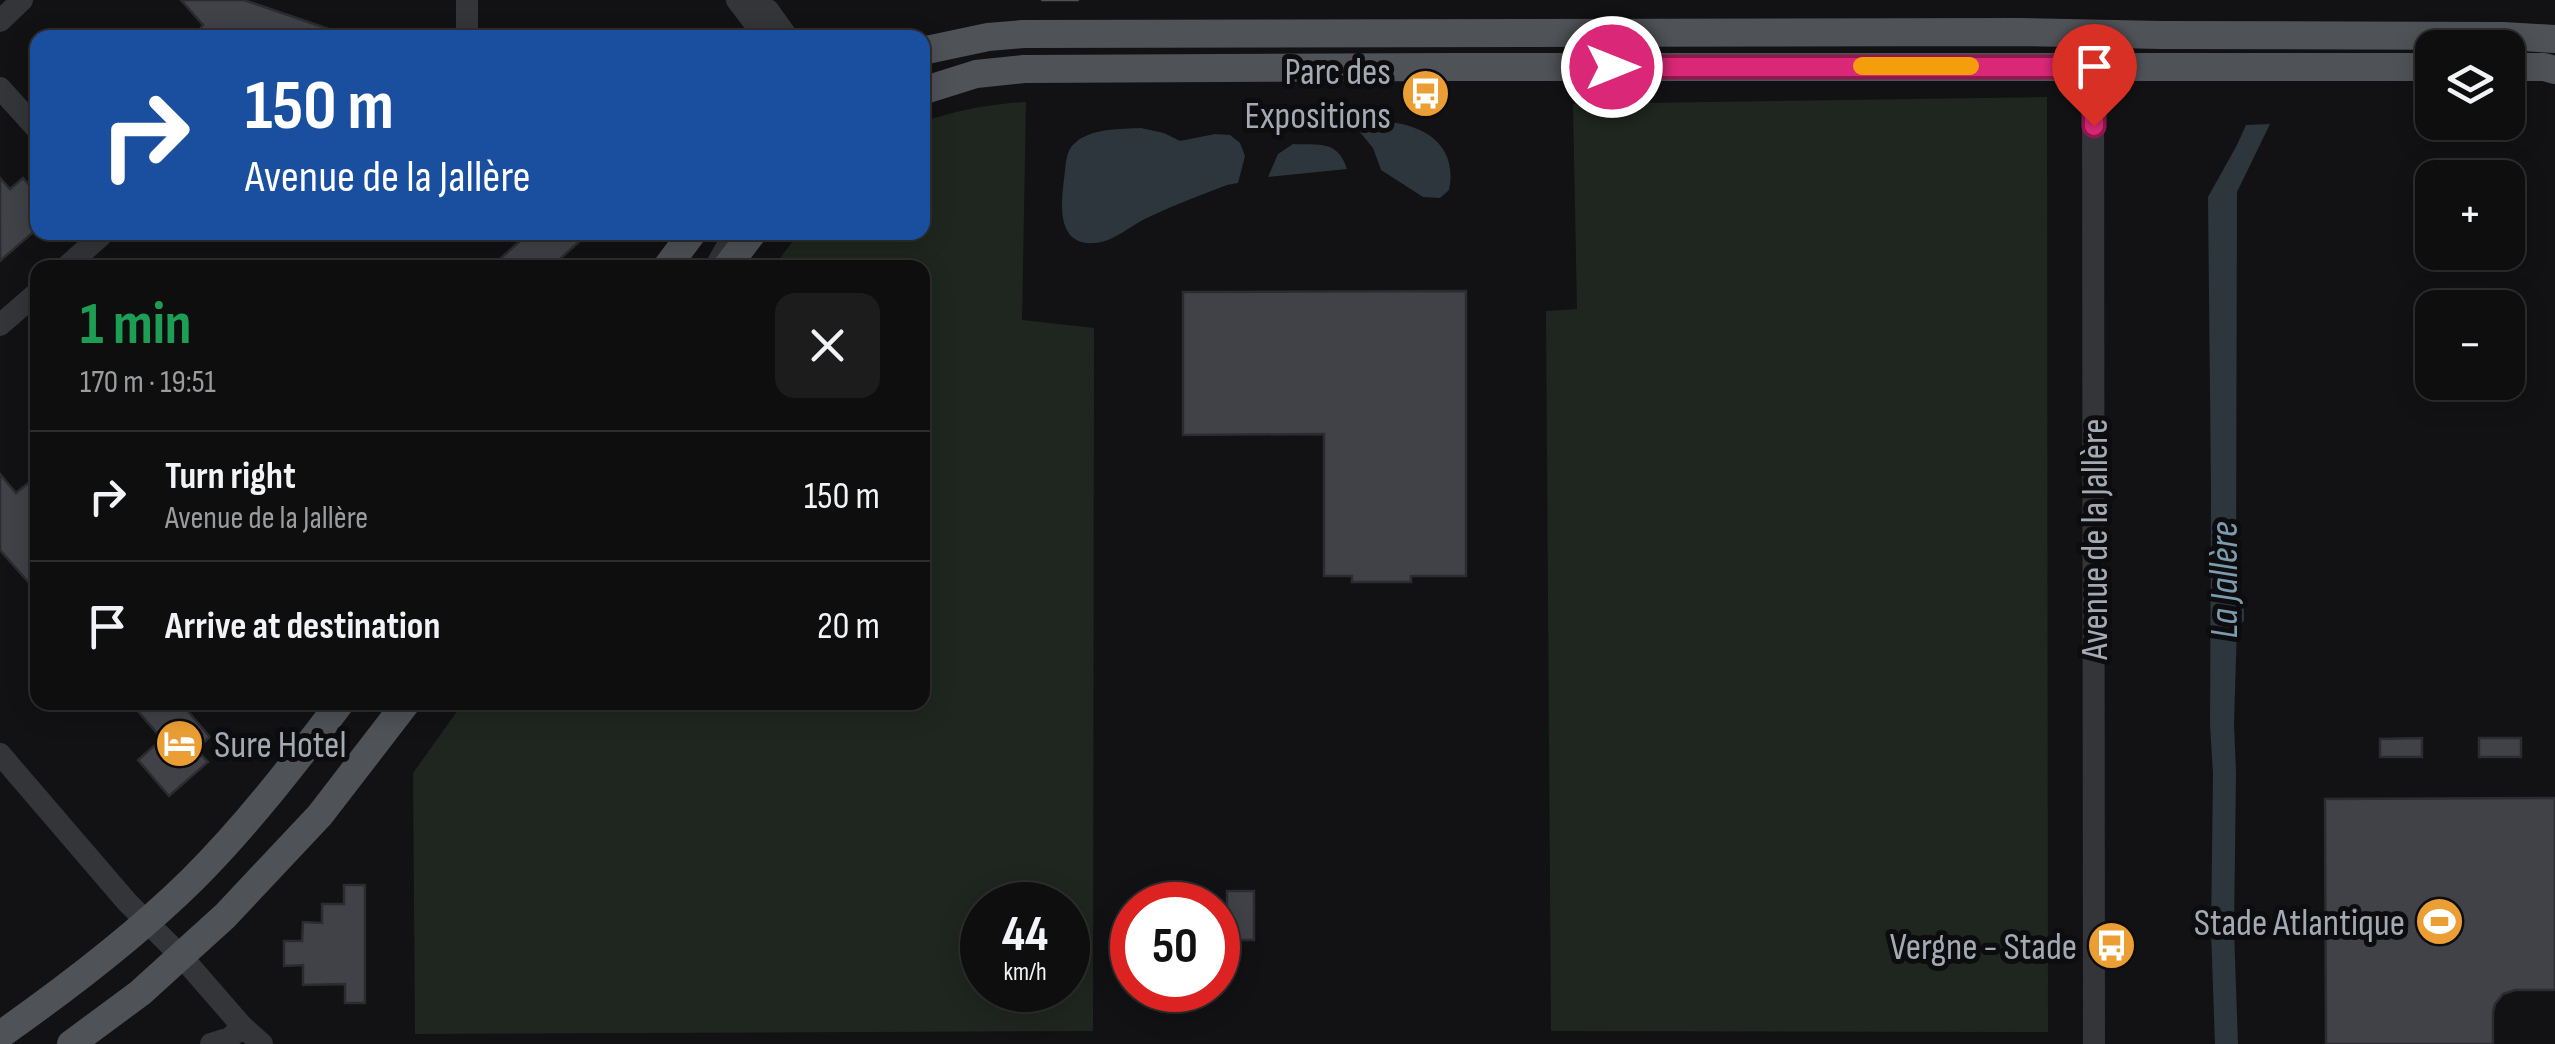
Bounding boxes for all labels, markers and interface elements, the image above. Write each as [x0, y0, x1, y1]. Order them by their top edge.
position arrow [1560, 15, 1664, 119]
pin [2052, 24, 2137, 127]
map controls [2415, 30, 2525, 400]
button: layers [2415, 30, 2525, 140]
icon: arrive [2067, 39, 2122, 94]
place label: Parc des Expositions [1245, 50, 1391, 139]
text: 150 m [245, 65, 394, 149]
bus stop icon: Parc des Expositions [1400, 67, 1452, 119]
icon: right [80, 70, 210, 200]
text: Avenue de la Jallère [245, 150, 531, 205]
button: + [2415, 160, 2525, 270]
text: 1 min [80, 289, 192, 361]
button: − [2415, 290, 2525, 400]
button: close [775, 293, 880, 398]
text: 170 m · 19:51 [80, 363, 216, 402]
street label: Avenue de la Jallère [2073, 418, 2118, 661]
text: Turn right [165, 454, 296, 499]
icon: right [80, 469, 135, 524]
text: 150 m [804, 474, 880, 519]
text: Avenue de la Jallère [165, 499, 368, 538]
water label: La Jallère [2201, 521, 2249, 639]
icon: arrive [80, 599, 135, 654]
text: Arrive at destination [165, 604, 440, 649]
text: 20 m [817, 604, 880, 649]
hotel icon: Sure Hotel [153, 718, 205, 770]
place label: Sure Hotel [214, 723, 346, 768]
speed limit sign: 50 [1110, 882, 1240, 1012]
sports icon: Stade Atlantique [2414, 896, 2466, 948]
place label: Stade Atlantique [2194, 901, 2405, 946]
text: 44 [1002, 905, 1048, 965]
bus stop icon: Vergne - Stade [2086, 920, 2138, 972]
place label: Vergne - Stade [1890, 925, 2077, 970]
text: km/h [1003, 957, 1047, 988]

